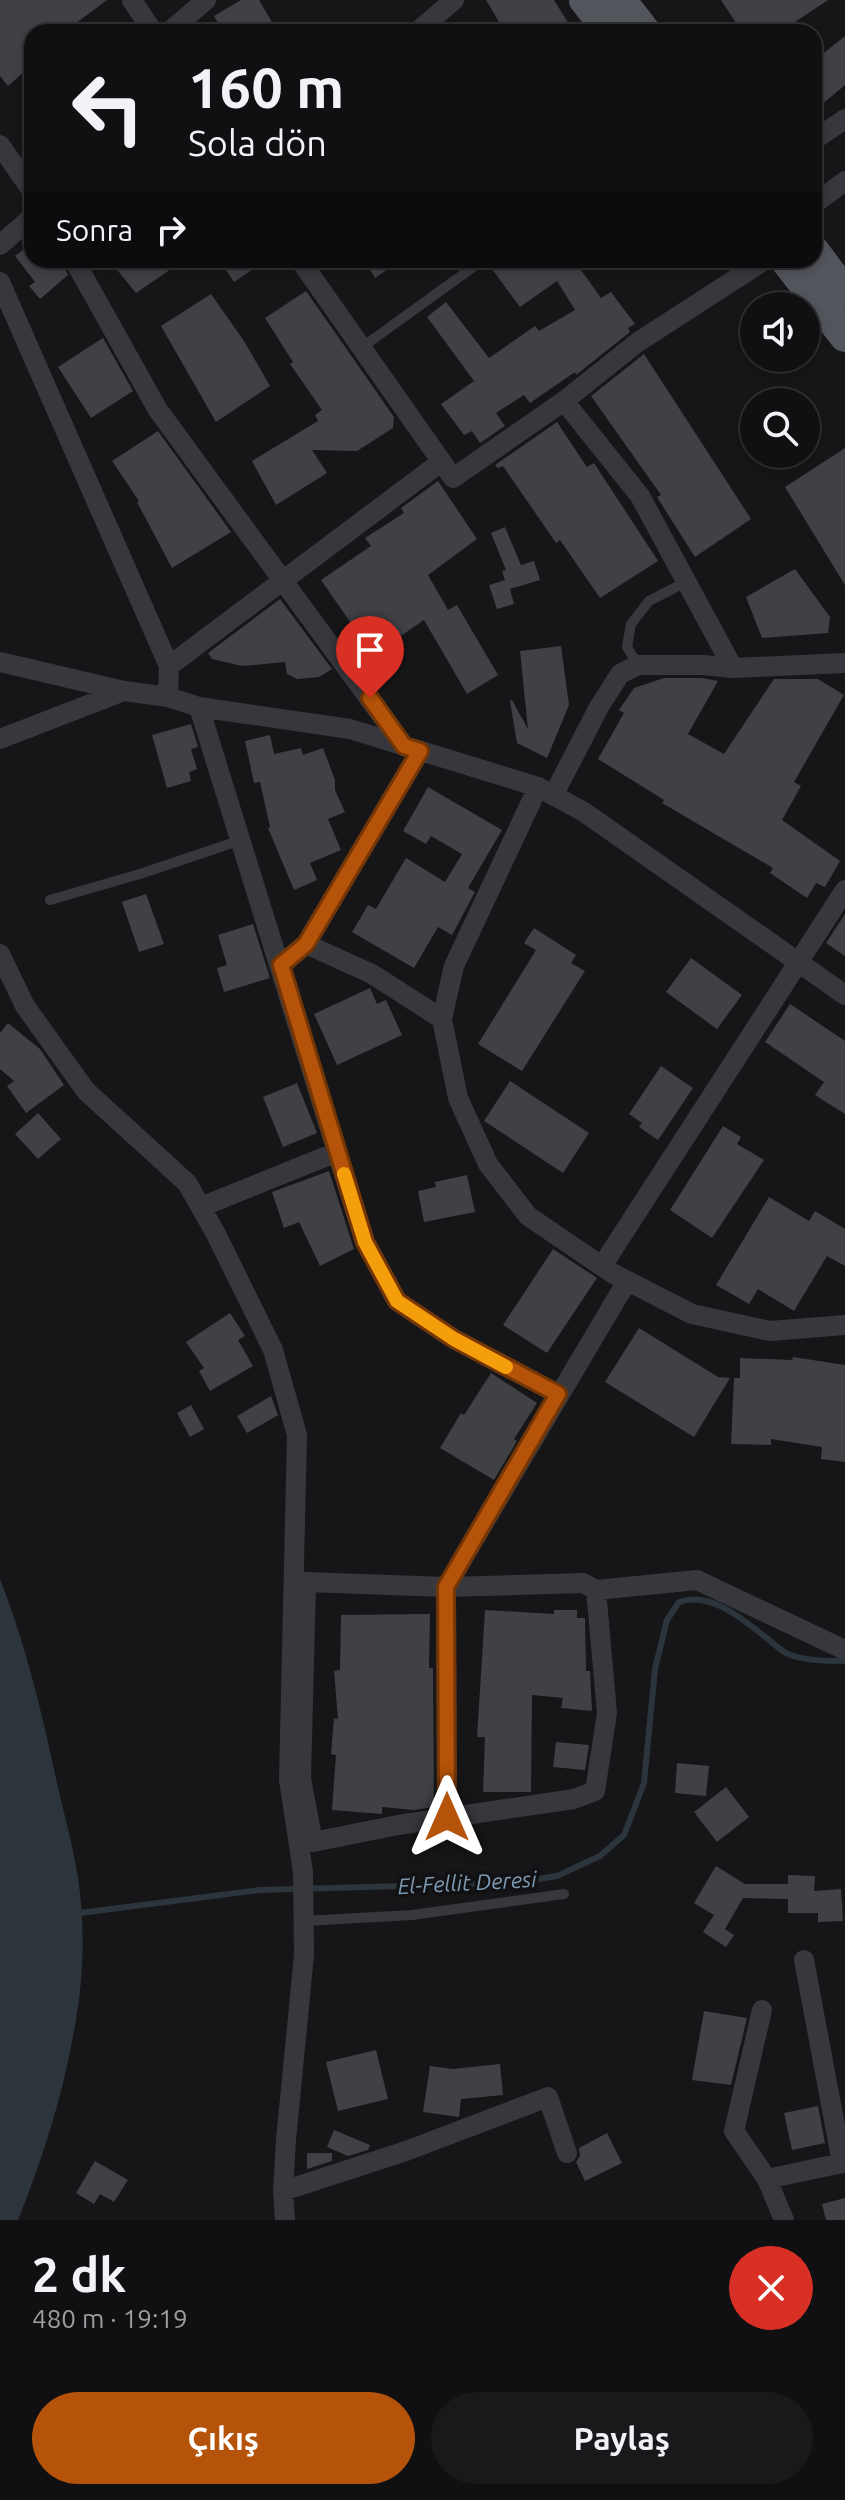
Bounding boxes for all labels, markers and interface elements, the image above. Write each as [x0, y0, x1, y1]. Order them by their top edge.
icon: left [56, 56, 160, 160]
text: 160 m [188, 56, 344, 119]
text: Sola dön [188, 122, 327, 163]
icon: right [149, 208, 193, 252]
text: Sonra [56, 213, 133, 247]
map controls [740, 292, 820, 468]
button: sound [740, 292, 820, 372]
button: search [740, 388, 820, 468]
pin [336, 616, 404, 698]
icon: arrive [348, 628, 392, 672]
position arrow [405, 1775, 489, 1859]
water label: El-Fellit Deresi [397, 1866, 539, 1898]
button: close [729, 2246, 813, 2330]
text: 2 dk [32, 2247, 126, 2301]
text: 480 m · 19:19 [32, 2304, 188, 2333]
button: Çıkış [32, 2392, 415, 2484]
button: Paylaş [431, 2392, 813, 2484]

